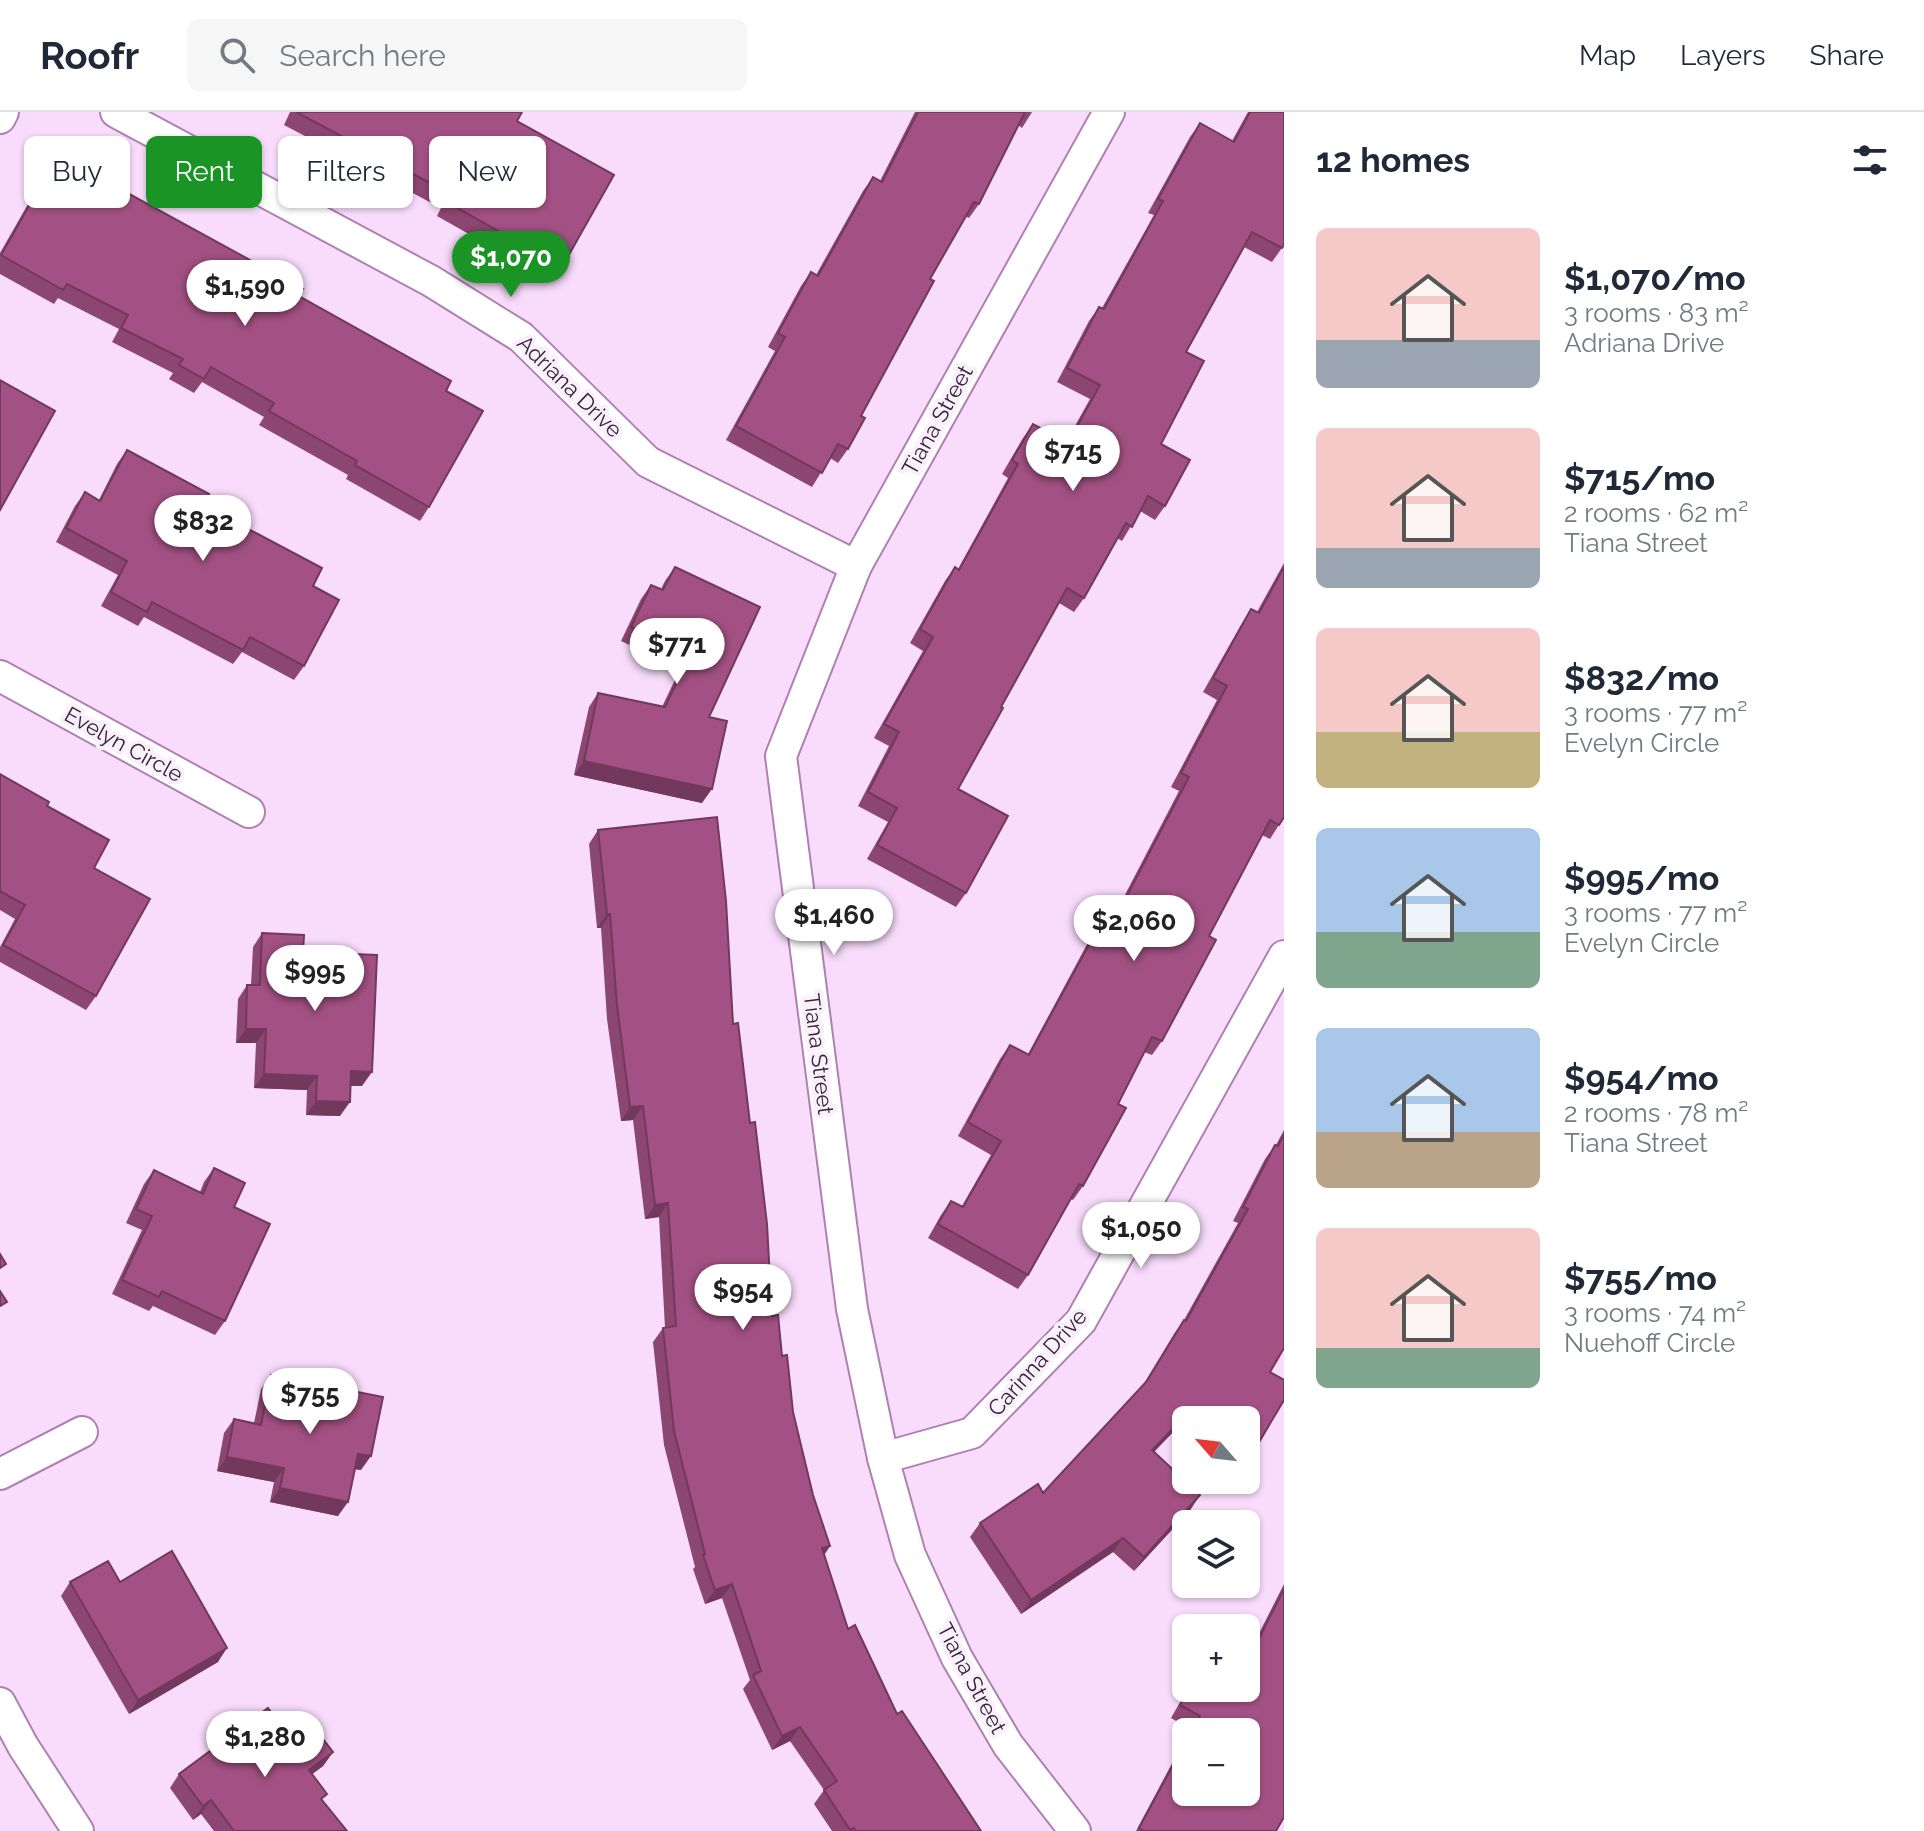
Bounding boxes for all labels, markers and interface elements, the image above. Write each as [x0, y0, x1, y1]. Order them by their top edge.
search box [187, 19, 747, 91]
text: Roofr [40, 33, 139, 78]
icon: search [215, 33, 259, 77]
text: Search here [279, 38, 446, 73]
text: Map [1579, 39, 1636, 72]
text: Layers [1680, 39, 1766, 72]
text: Share [1810, 39, 1884, 72]
chip: Buy [24, 136, 130, 208]
chip: Rent [146, 136, 262, 208]
chip: Filters [278, 136, 413, 208]
chip: New [429, 136, 546, 208]
icon: filters [1848, 138, 1892, 182]
text: 12 homes [1316, 140, 1470, 180]
pin: $1,070 [446, 231, 576, 299]
text: $1,070 [470, 242, 552, 272]
text: $1,070/mo [1564, 258, 1746, 298]
pin: $1,590 [180, 260, 310, 328]
icon: home [1380, 260, 1476, 356]
text: $1,590 [204, 271, 286, 301]
text: 3 rooms · 83 m² [1564, 298, 1749, 328]
text: Adriana Drive [1564, 328, 1724, 358]
street label: Adriana Drive [512, 330, 628, 443]
street label: Tiana Street [896, 360, 978, 479]
pin: $715 [1026, 425, 1120, 493]
text: $715 [1044, 436, 1102, 466]
text: $715/mo [1564, 458, 1715, 498]
icon: home [1380, 460, 1476, 556]
pin: $832 [156, 495, 250, 563]
text: 2 rooms · 62 m² [1564, 498, 1748, 528]
text: $832 [172, 506, 234, 536]
text: Tiana Street [1564, 528, 1708, 558]
pin: $771 [630, 618, 724, 686]
text: $771 [648, 629, 706, 659]
text: $832/mo [1564, 658, 1719, 698]
icon: home [1380, 660, 1476, 756]
text: 3 rooms · 77 m² [1564, 698, 1747, 728]
street label: Evelyn Circle [60, 701, 188, 787]
text: Evelyn Circle [1564, 728, 1719, 758]
text: $995/mo [1564, 858, 1719, 898]
icon: home [1380, 860, 1476, 956]
pin: $1,460 [769, 889, 899, 957]
pin: $2,060 [1069, 895, 1199, 963]
text: 3 rooms · 77 m² [1564, 898, 1747, 928]
text: $1,460 [793, 900, 875, 930]
text: $2,060 [1092, 906, 1176, 936]
text: Evelyn Circle [1564, 928, 1719, 958]
pin: $995 [268, 945, 362, 1013]
text: $995 [284, 956, 346, 986]
street label: Tiana Street [799, 992, 839, 1117]
text: $954/mo [1564, 1058, 1719, 1098]
icon: home [1380, 1060, 1476, 1156]
text: 2 rooms · 78 m² [1564, 1098, 1748, 1128]
text: Tiana Street [1564, 1128, 1708, 1158]
pin: $1,050 [1076, 1202, 1206, 1270]
text: $1,050 [1100, 1213, 1182, 1243]
text: $755/mo [1564, 1258, 1717, 1298]
icon: home [1380, 1260, 1476, 1356]
pin: $954 [696, 1264, 790, 1332]
text: $954 [712, 1275, 774, 1305]
text: 3 rooms · 74 m² [1564, 1298, 1746, 1328]
street label: Carinna Drive [982, 1303, 1092, 1421]
text: Nuehoff Circle [1564, 1328, 1735, 1358]
pin: $755 [263, 1368, 357, 1436]
text: $755 [280, 1379, 340, 1409]
north arrow [1172, 1406, 1260, 1494]
map controls [1172, 1406, 1260, 1806]
button: layers [1172, 1510, 1260, 1598]
button: + [1172, 1614, 1260, 1702]
street label: Tiana Street [932, 1618, 1012, 1738]
pin: $1,280 [200, 1711, 330, 1779]
button: − [1172, 1718, 1260, 1806]
text: $1,280 [224, 1722, 306, 1752]

